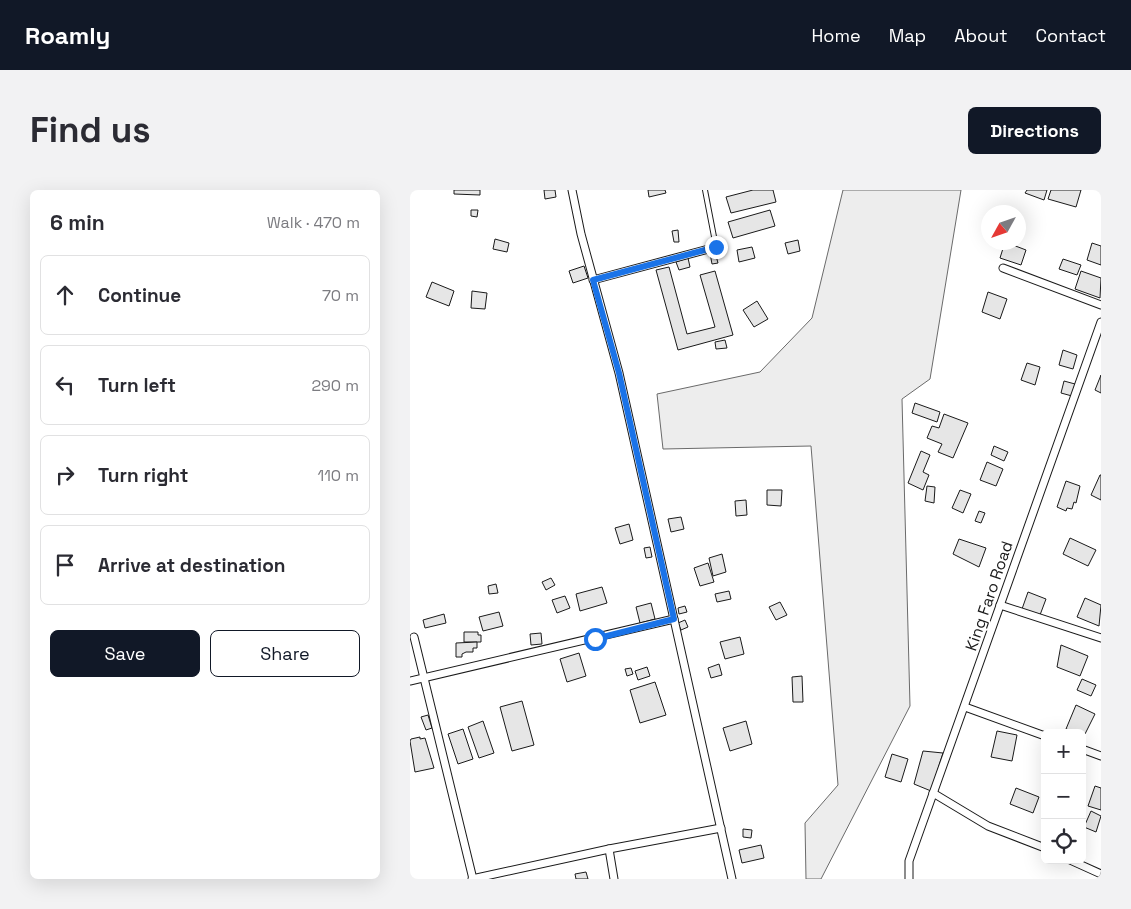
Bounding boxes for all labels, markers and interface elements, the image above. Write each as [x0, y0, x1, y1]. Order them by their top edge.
text: Roamly [25, 20, 110, 51]
text: Home [812, 24, 861, 47]
text: Map [889, 24, 926, 47]
text: About [954, 24, 1008, 47]
text: Contact [1036, 24, 1106, 47]
button: Directions [968, 107, 1101, 154]
text: Find us [30, 108, 151, 152]
north arrow [981, 205, 1026, 250]
text: 6 min [50, 209, 105, 236]
text: Walk · 470 m [267, 212, 360, 233]
route end [705, 236, 728, 259]
icon: ahead [51, 281, 79, 309]
text: Continue [98, 283, 181, 308]
text: 70 m [322, 285, 359, 306]
icon: left [51, 371, 79, 399]
text: Turn left [98, 373, 176, 398]
text: 290 m [311, 375, 359, 396]
icon: right [51, 461, 79, 489]
text: Turn right [98, 463, 188, 488]
text: 110 m [317, 465, 359, 486]
street label: King Faro Road [960, 538, 1018, 654]
icon: arrive [51, 551, 79, 579]
text: Arrive at destination [98, 553, 286, 578]
route start [584, 628, 607, 651]
button: Save [50, 630, 200, 677]
button: Share [210, 630, 360, 677]
map controls [1041, 729, 1086, 864]
button: + [1041, 729, 1086, 774]
button: − [1041, 774, 1086, 819]
button: locate [1041, 819, 1086, 864]

